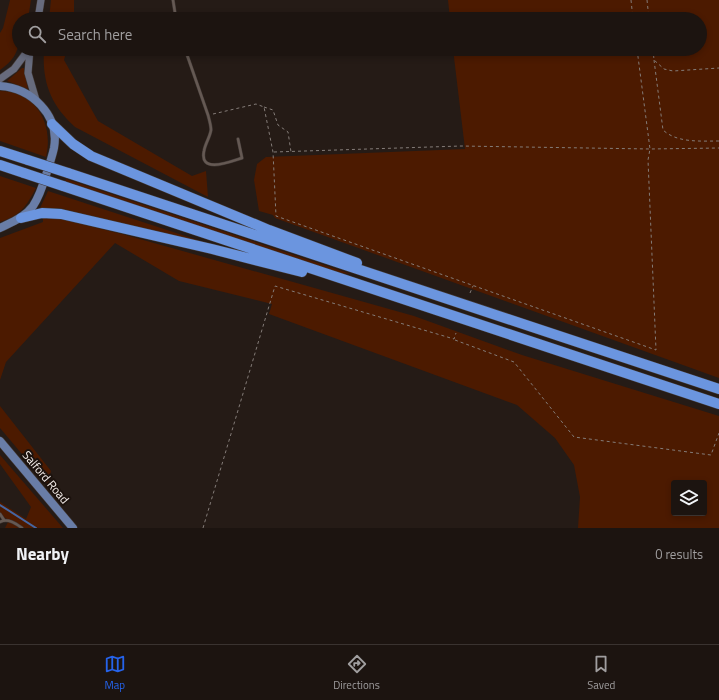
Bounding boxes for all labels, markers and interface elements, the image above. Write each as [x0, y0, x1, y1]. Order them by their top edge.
search box [12, 12, 707, 56]
icon: search [26, 23, 48, 45]
text: Search here [58, 23, 132, 46]
street label: Salford Road [18, 446, 74, 508]
map controls [671, 480, 707, 516]
button: layers [671, 480, 707, 516]
text: Nearby [16, 541, 69, 567]
text: 0 results [655, 544, 703, 564]
tab: Map [104, 653, 126, 693]
tab: Directions [333, 653, 380, 693]
tab: Saved [587, 653, 615, 693]

